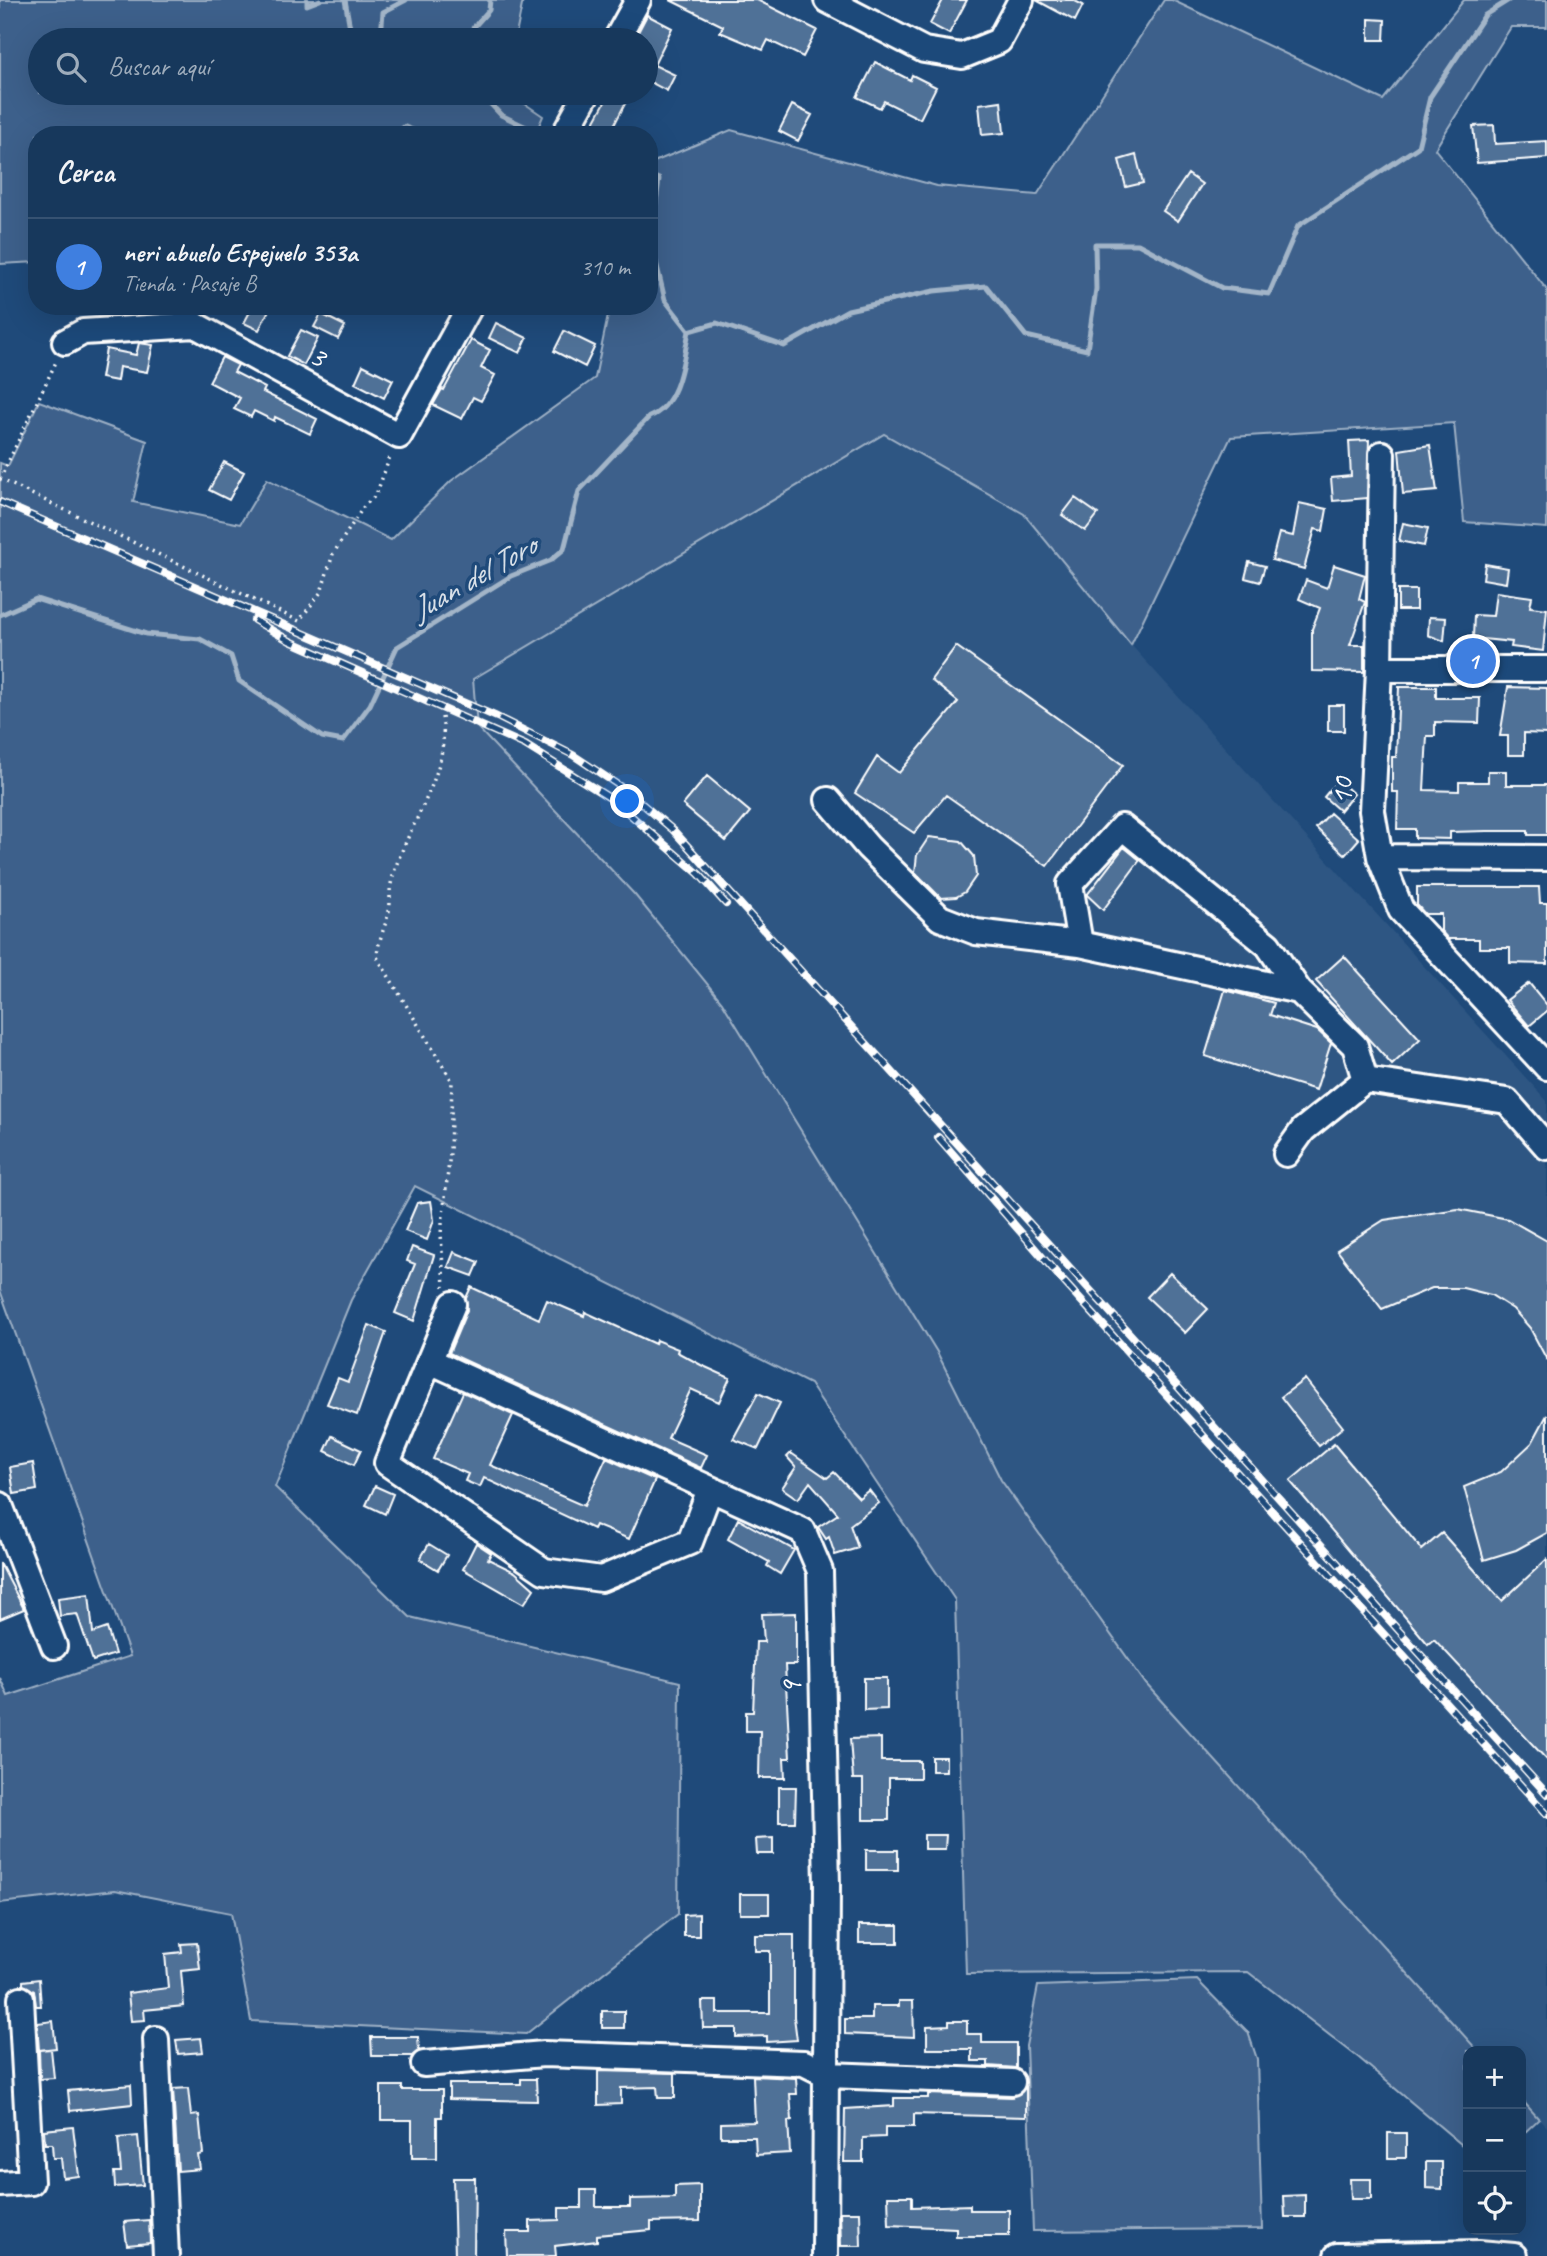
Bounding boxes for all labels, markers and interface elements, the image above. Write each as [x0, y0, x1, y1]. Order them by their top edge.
search box [28, 28, 658, 105]
icon: search [52, 48, 90, 86]
text: Buscar aquí [108, 50, 210, 83]
text: Cerca [56, 153, 114, 191]
text: neri abuelo Espejuelo 353a [123, 236, 357, 269]
text: 1 [74, 253, 84, 282]
text: 310 m [581, 253, 630, 282]
text: Tienda · Pasaje B [123, 269, 256, 298]
street label: 3 [303, 336, 335, 377]
water label: Juan del Toro [401, 522, 548, 631]
pin: 1 [1450, 635, 1496, 687]
street label: 10 [1323, 775, 1361, 805]
your location [610, 784, 644, 818]
street label: 9 [772, 1678, 810, 1695]
map controls [1463, 2046, 1526, 2235]
button: + [1463, 2046, 1526, 2109]
button: − [1463, 2109, 1526, 2172]
button: locate [1463, 2172, 1526, 2235]

